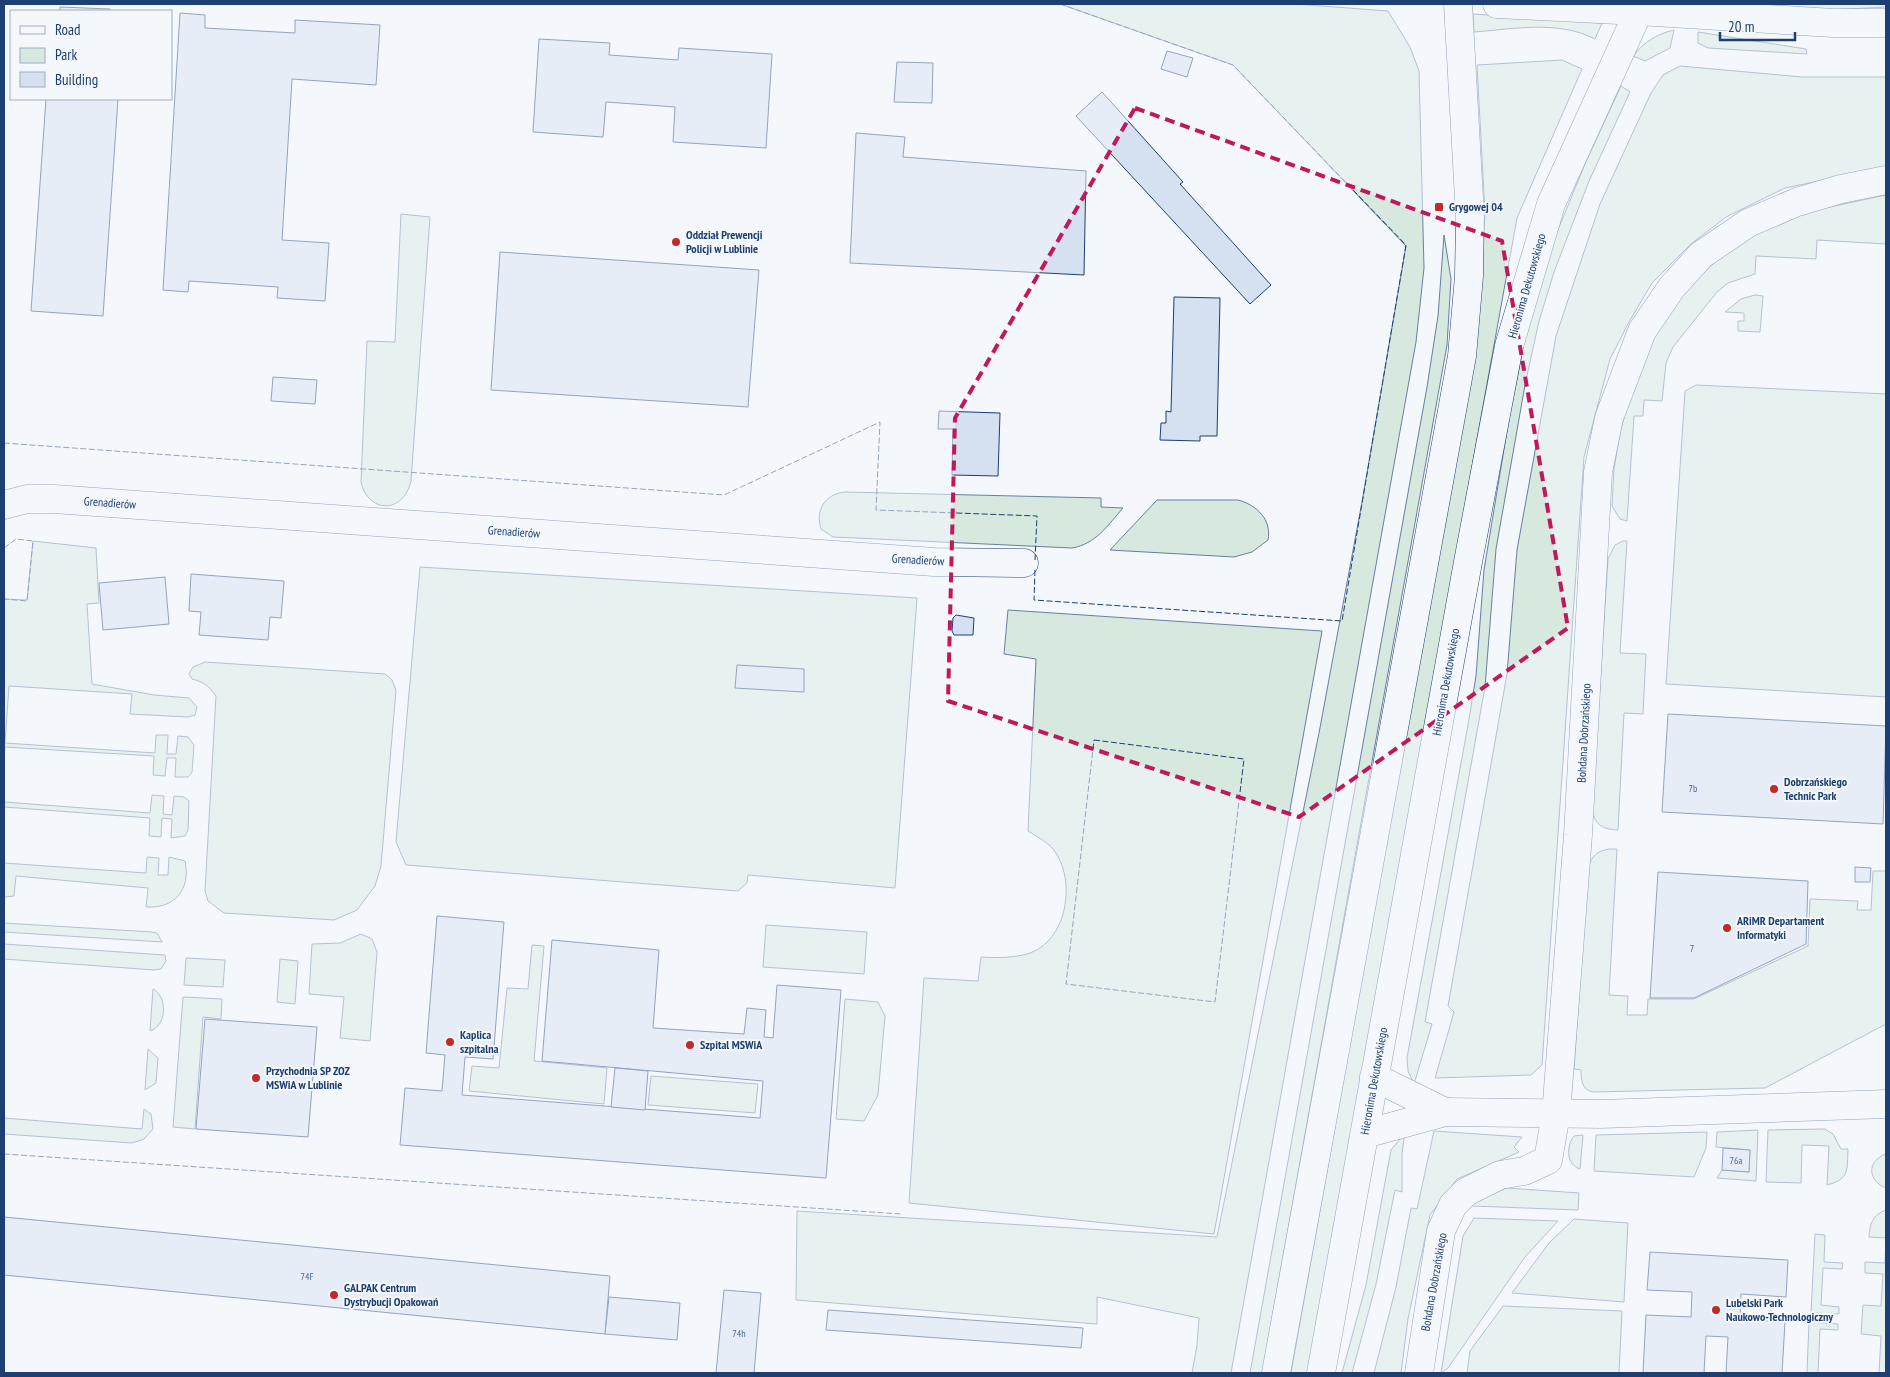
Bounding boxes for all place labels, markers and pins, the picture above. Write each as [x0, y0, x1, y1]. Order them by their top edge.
place label: Grygowej 04 [1449, 199, 1503, 214]
marker: Grygowej 04 [1433, 201, 1445, 213]
place label: Oddział Prewencji Policji w Lublinie [686, 227, 763, 256]
marker: Oddział Prewencji Policji w Lublinie [670, 236, 682, 248]
place label: Dobrzańskiego Technic Park [1784, 774, 1848, 803]
marker: Dobrzańskiego Technic Park [1768, 783, 1780, 795]
place label: ARiMR Departament Informatyki [1736, 913, 1825, 942]
marker: ARiMR Departament Informatyki [1721, 922, 1733, 934]
place label: Kaplica szpitalna [460, 1027, 499, 1056]
marker: Kaplica szpitalna [444, 1036, 456, 1048]
place label: Szpital MSWiA [700, 1037, 763, 1052]
marker: Szpital MSWiA [684, 1039, 696, 1051]
place label: Przychodnia SP ZOZ MSWiA w Lublinie [266, 1063, 351, 1092]
marker: Przychodnia SP ZOZ MSWiA w Lublinie [250, 1072, 262, 1084]
place label: GALPAK Centrum Dystrybucji Opakowań [344, 1280, 438, 1309]
marker: GALPAK Centrum Dystrybucji Opakowań [328, 1289, 340, 1301]
place label: Lubelski Park Naukowo-Technologiczny [1726, 1295, 1833, 1324]
marker: Lubelski Park Naukowo-Technologiczny [1710, 1304, 1722, 1316]

